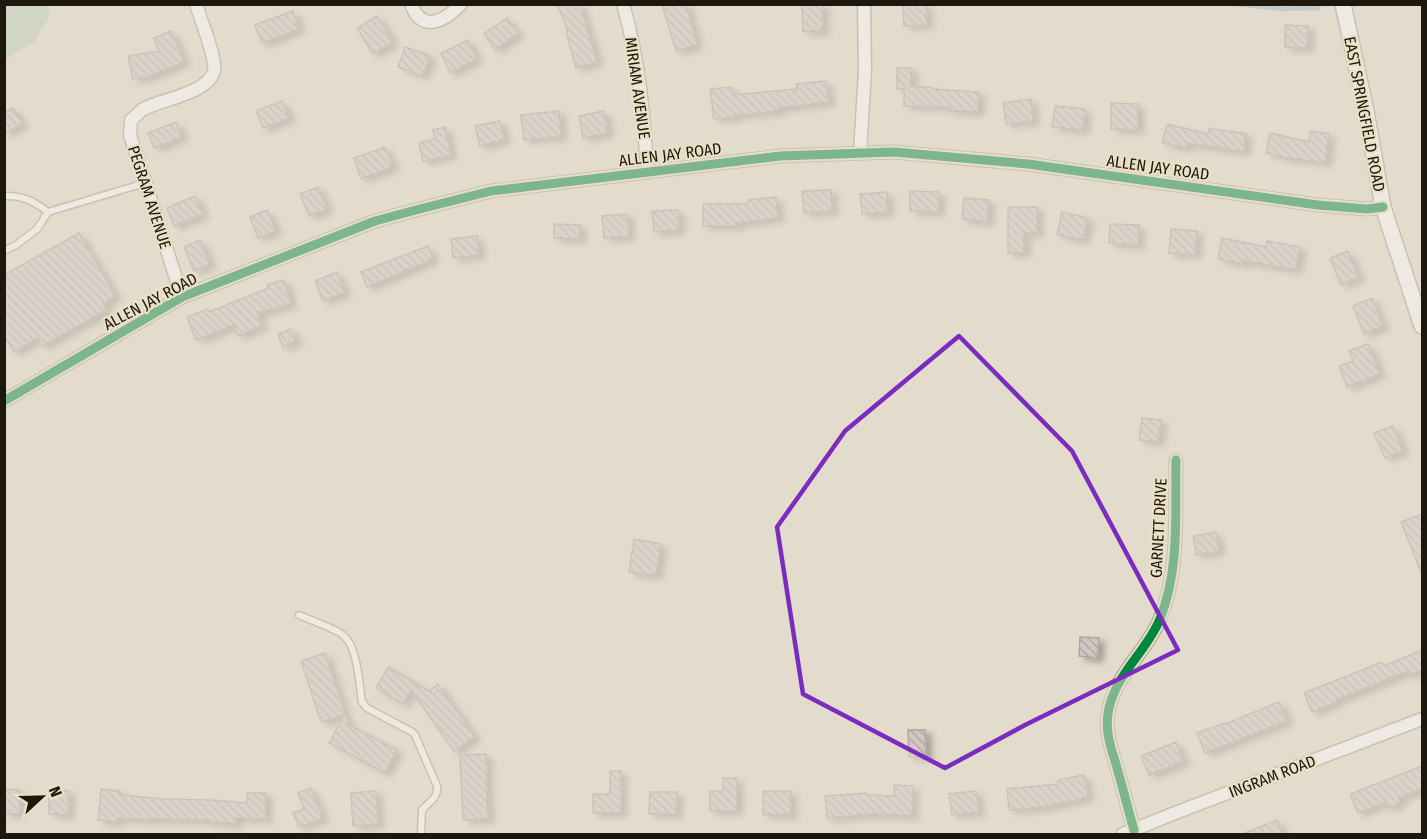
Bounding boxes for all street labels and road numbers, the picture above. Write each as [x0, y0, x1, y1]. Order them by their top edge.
street label: EAST SPRINGFIELD ROAD [1340, 35, 1389, 193]
street label: MIRIAM AVENUE [621, 36, 654, 140]
street label: ALLEN JAY ROAD [618, 139, 723, 170]
street label: PEGRAM AVENUE [124, 143, 175, 251]
street label: ALLEN JAY ROAD [1105, 151, 1210, 184]
street label: ALLEN JAY ROAD [100, 269, 200, 334]
street label: GARNETT DRIVE [1146, 478, 1171, 578]
street label: INGRAM ROAD [1226, 751, 1318, 802]

